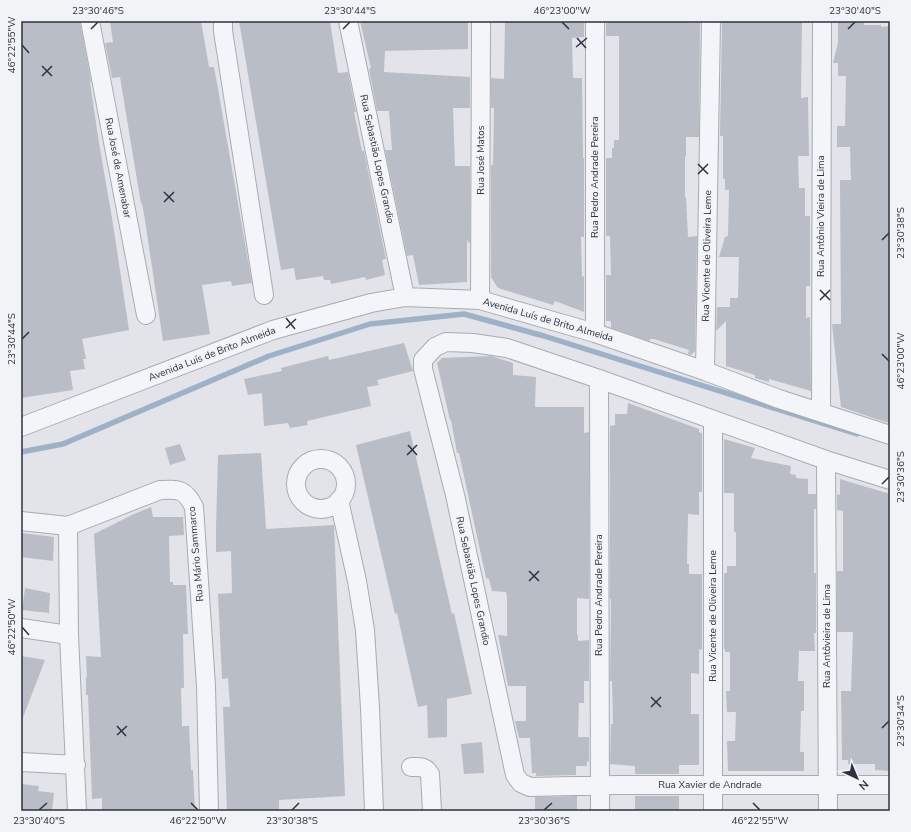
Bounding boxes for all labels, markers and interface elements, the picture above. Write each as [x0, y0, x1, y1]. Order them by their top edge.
text: 23°30'46"S [72, 4, 124, 18]
text: 23°30'44"S [324, 4, 376, 18]
text: 46°23'00"W [534, 4, 590, 18]
text: 23°30'40"S [829, 4, 881, 18]
text: 46°22'55"W [5, 17, 19, 73]
street label: Rua Sebastião Lopes Grandio [356, 93, 398, 225]
street label: Rua José de Amenabar [101, 116, 135, 220]
street label: Rua Pedro Andrade Pereira [588, 116, 602, 238]
street label: Rua José Matos [474, 125, 488, 195]
street label: Rua Antônio Vieira de Lima [814, 155, 828, 277]
street label: Rua Vicente de Oliveira Leme [699, 190, 715, 322]
text: 23°30'38"S [894, 207, 908, 259]
street label: Avenida Luís de Brito Almeida [481, 295, 615, 345]
text: 23°30'44"S [5, 313, 19, 365]
street label: Avenida Luís de Brito Almeida [146, 323, 278, 385]
text: 46°23'00"W [894, 333, 908, 389]
text: 23°30'36"S [894, 451, 908, 503]
street label: Rua Mário Sammarco [185, 505, 207, 602]
street label: Rua Sebastião Lopes Grandio [452, 515, 494, 647]
street label: Rua Pedro Andrade Pereira [592, 534, 606, 656]
street label: Rua Vicente de Oliveira Leme [706, 550, 720, 682]
street label: Rua Antôvieira de Lima [820, 584, 834, 688]
text: 46°22'50"W [5, 599, 19, 655]
text: 23°30'34"S [894, 695, 908, 747]
north arrow [837, 758, 877, 798]
text: N [855, 777, 872, 793]
street label: Rua Xavier de Andrade [658, 778, 762, 792]
text: 23°30'40"S [13, 814, 65, 828]
text: 46°22'50"W [170, 814, 226, 828]
text: 23°30'38"S [266, 814, 318, 828]
text: 23°30'36"S [518, 814, 570, 828]
text: 46°22'55"W [732, 814, 788, 828]

